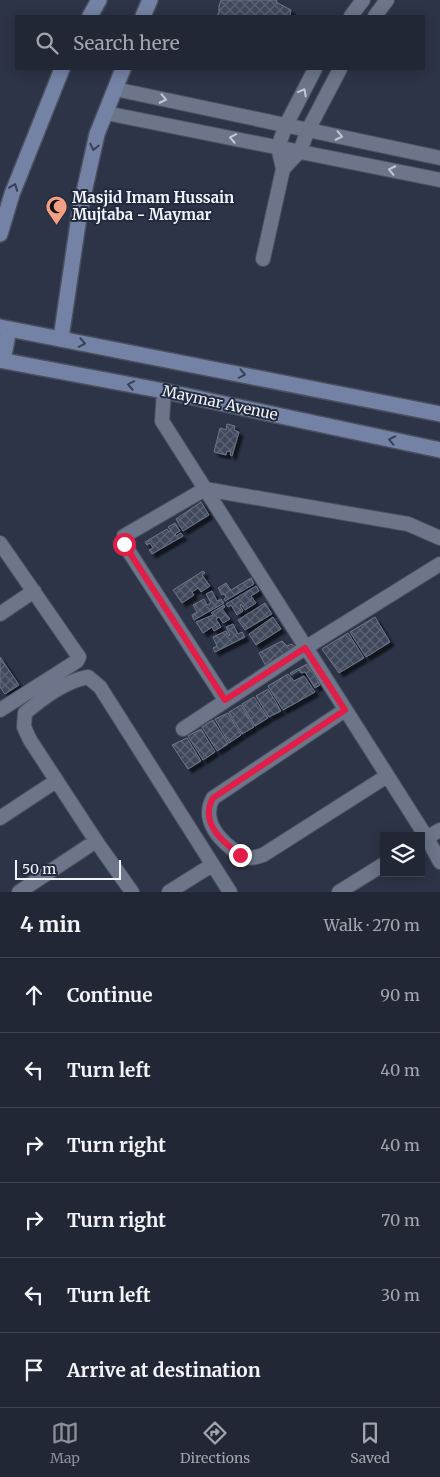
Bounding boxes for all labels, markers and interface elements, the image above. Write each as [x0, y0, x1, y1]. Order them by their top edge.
search box [15, 15, 425, 70]
icon: search [33, 29, 61, 57]
text: Search here [73, 31, 180, 55]
one-way arrow [297, 88, 307, 97]
one-way arrow [158, 94, 167, 104]
one-way arrow [334, 131, 343, 141]
one-way arrow [229, 133, 237, 144]
one-way arrow [89, 143, 100, 152]
one-way arrow [388, 165, 397, 176]
one-way arrow [8, 183, 18, 192]
place label: Masjid Imam Hussain Mujtaba - Maymar [72, 188, 234, 224]
mosque icon: Masjid Imam Hussain Mujtaba - Maymar [44, 195, 68, 226]
one-way arrow [78, 337, 87, 347]
one-way arrow [237, 369, 246, 379]
one-way arrow [126, 380, 135, 390]
street label: Maymar Avenue [161, 381, 280, 424]
one-way arrow [388, 435, 397, 446]
route start [113, 533, 136, 556]
map controls [380, 832, 425, 877]
button: layers [380, 832, 425, 877]
route end [229, 844, 252, 867]
scale bar [15, 857, 121, 880]
text: 50 m [22, 860, 56, 878]
text: 4 min [20, 911, 81, 938]
text: Walk · 270 m [324, 915, 420, 935]
icon: ahead [20, 981, 48, 1009]
text: Continue [67, 983, 153, 1007]
text: 90 m [380, 985, 420, 1005]
icon: left [20, 1056, 48, 1084]
text: Turn left [67, 1058, 151, 1082]
text: 40 m [380, 1060, 420, 1080]
icon: right [20, 1131, 48, 1159]
text: Turn right [67, 1133, 166, 1157]
text: 40 m [380, 1135, 420, 1155]
icon: right [20, 1206, 48, 1234]
text: Turn right [67, 1208, 166, 1232]
text: 70 m [381, 1210, 420, 1230]
icon: left [20, 1281, 48, 1309]
text: Turn left [67, 1283, 151, 1307]
text: 30 m [381, 1285, 420, 1305]
icon: arrive [20, 1356, 48, 1384]
text: Arrive at destination [67, 1358, 261, 1382]
tab: Map [50, 1419, 80, 1467]
tab: Directions [180, 1419, 250, 1467]
tab: Saved [350, 1419, 390, 1467]

